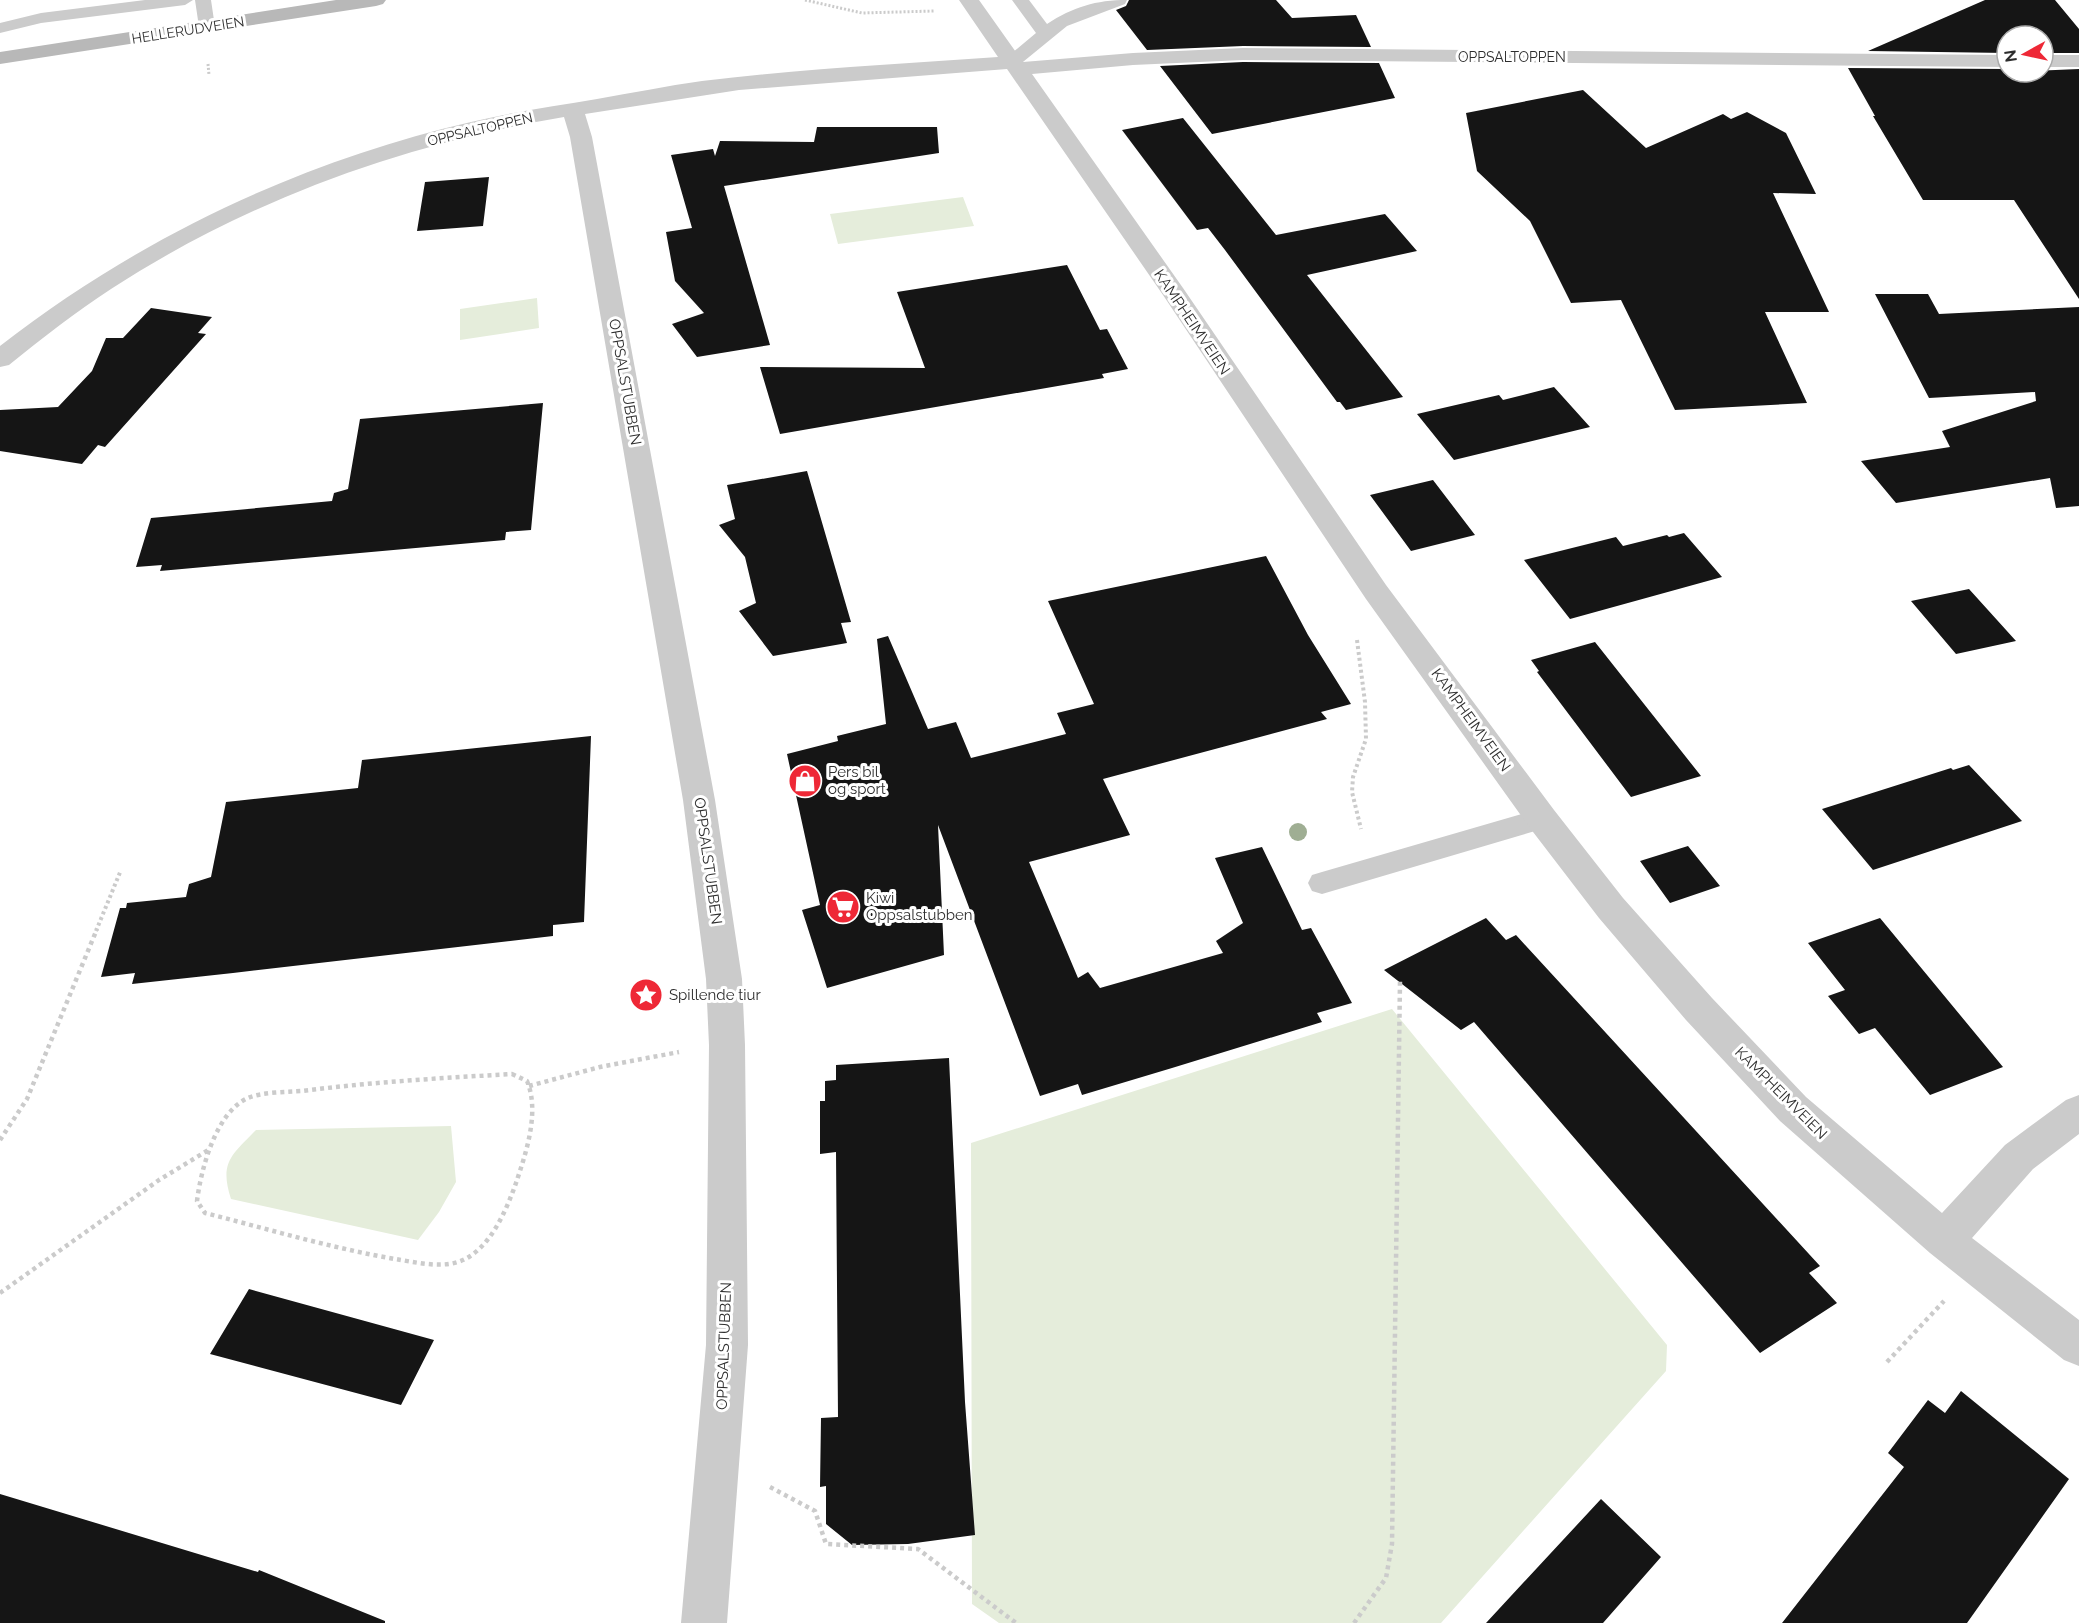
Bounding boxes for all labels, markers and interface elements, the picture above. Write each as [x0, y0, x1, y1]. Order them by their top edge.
street label: HELLERUDVEIEN [130, 13, 246, 47]
north arrow [1995, 24, 2055, 84]
street label: OPPSALTOPPEN [1458, 49, 1566, 65]
text: N [2000, 49, 2021, 63]
street label: OPPSALTOPPEN [426, 109, 534, 149]
street label: KAMPHEIMVEIEN [1150, 266, 1234, 378]
street label: OPPSALSTUBBEN [605, 317, 645, 447]
street label: KAMPHEIMVEIEN [1428, 665, 1514, 775]
shop icon: Pers bil og sport [787, 763, 823, 799]
place label: Pers bil og sport [828, 763, 886, 798]
street label: OPPSALSTUBBEN [690, 796, 726, 926]
supermarket icon: Kiwi Oppsalstubben [825, 889, 861, 925]
place label: Kiwi Oppsalstubben [866, 889, 972, 924]
place icon: Spillende tiur [628, 977, 664, 1013]
place label: Spillende tiur [669, 986, 762, 1004]
street label: KAMPHEIMVEIEN [1731, 1043, 1831, 1143]
street label: OPPSALSTUBBEN [713, 1282, 735, 1410]

